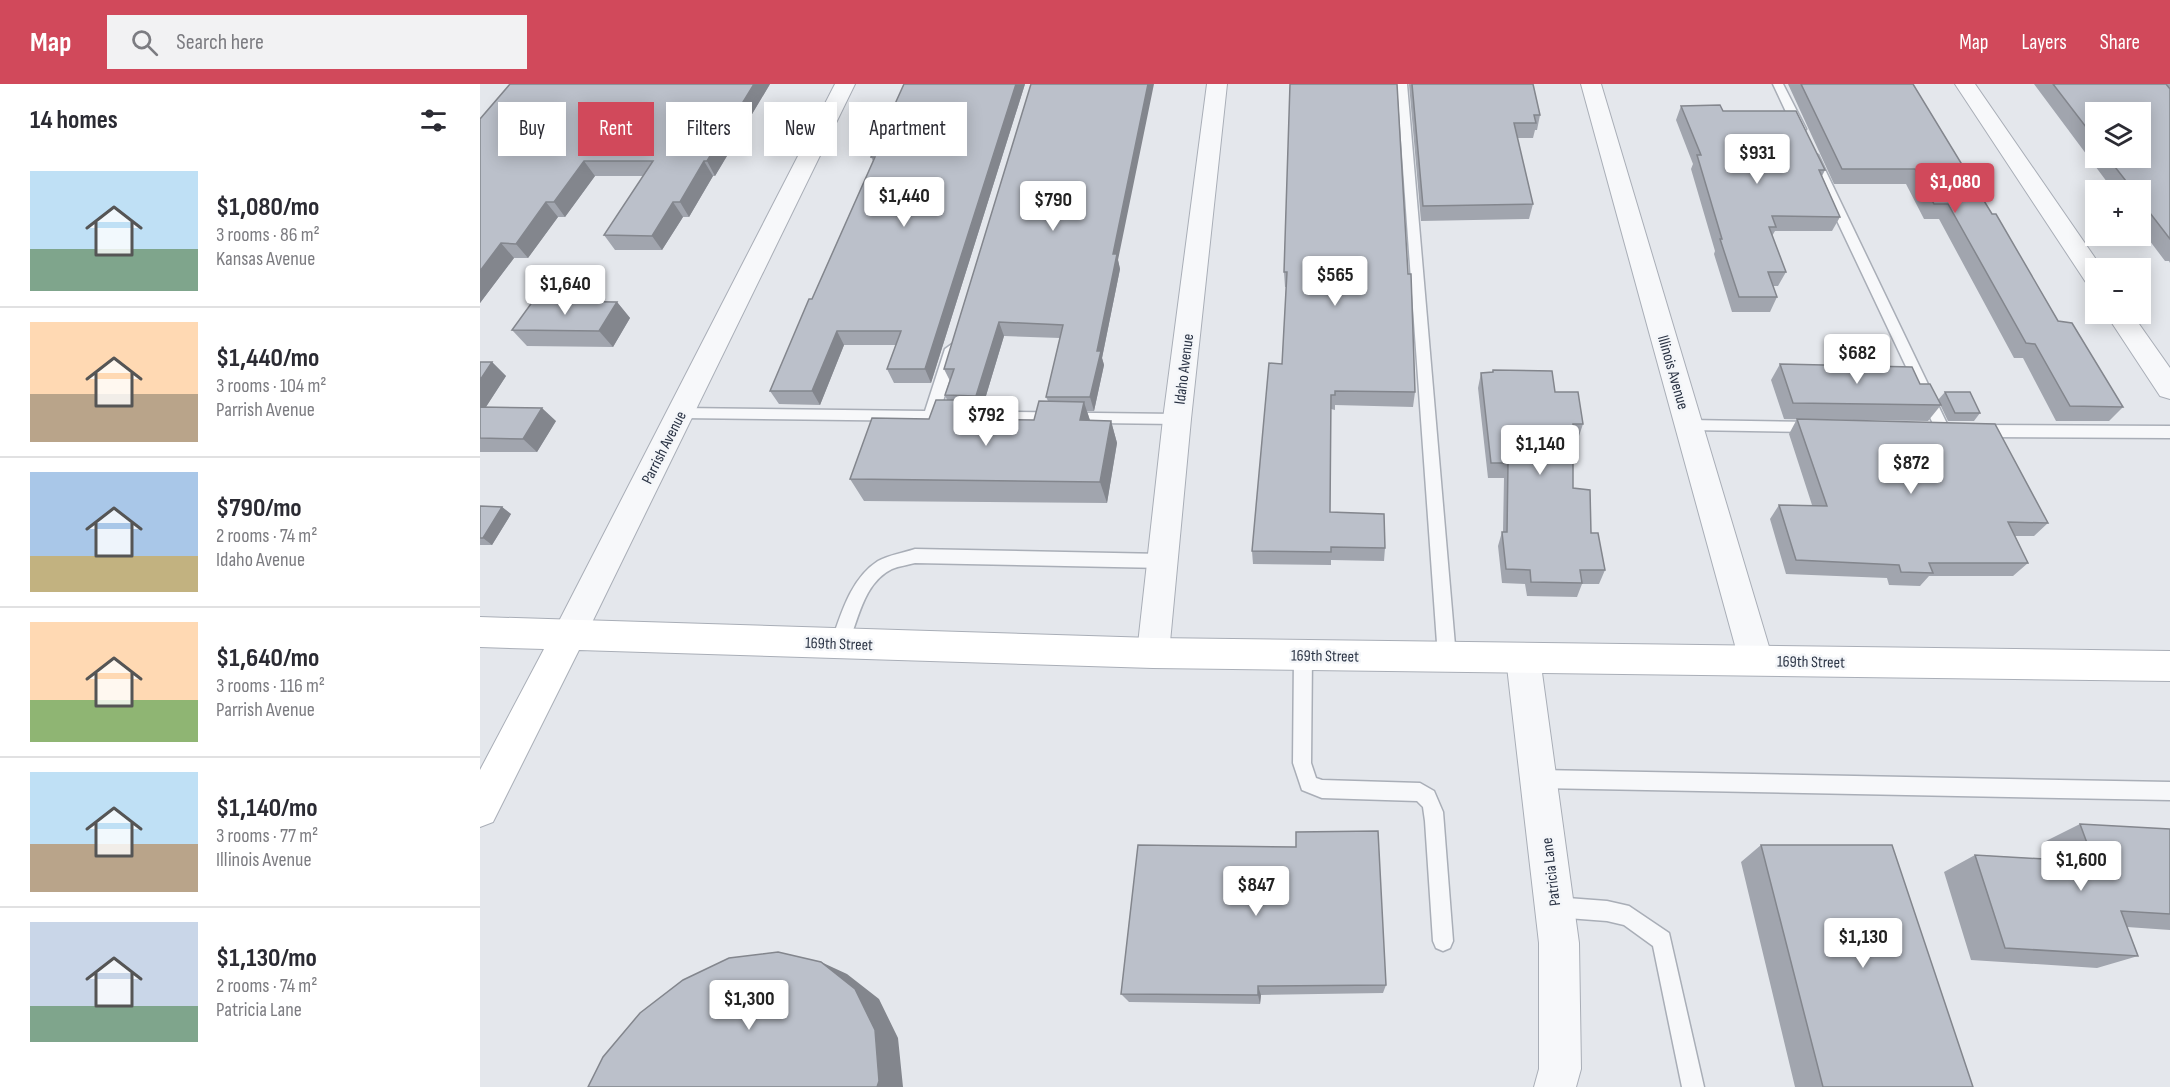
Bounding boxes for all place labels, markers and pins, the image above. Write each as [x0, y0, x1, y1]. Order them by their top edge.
pin: $931 [1721, 134, 1793, 185]
pin: $1,080 [1906, 163, 2004, 214]
pin: $1,440 [855, 177, 953, 228]
pin: $790 [1017, 181, 1089, 232]
pin: $565 [1299, 256, 1371, 307]
pin: $1,640 [516, 265, 614, 316]
pin: $682 [1821, 334, 1893, 385]
pin: $792 [950, 396, 1022, 447]
pin: $1,140 [1491, 425, 1589, 476]
pin: $872 [1875, 444, 1947, 495]
pin: $1,600 [2032, 841, 2130, 892]
pin: $847 [1220, 866, 1292, 917]
pin: $1,130 [1814, 918, 1912, 969]
pin: $1,300 [700, 980, 798, 1031]

